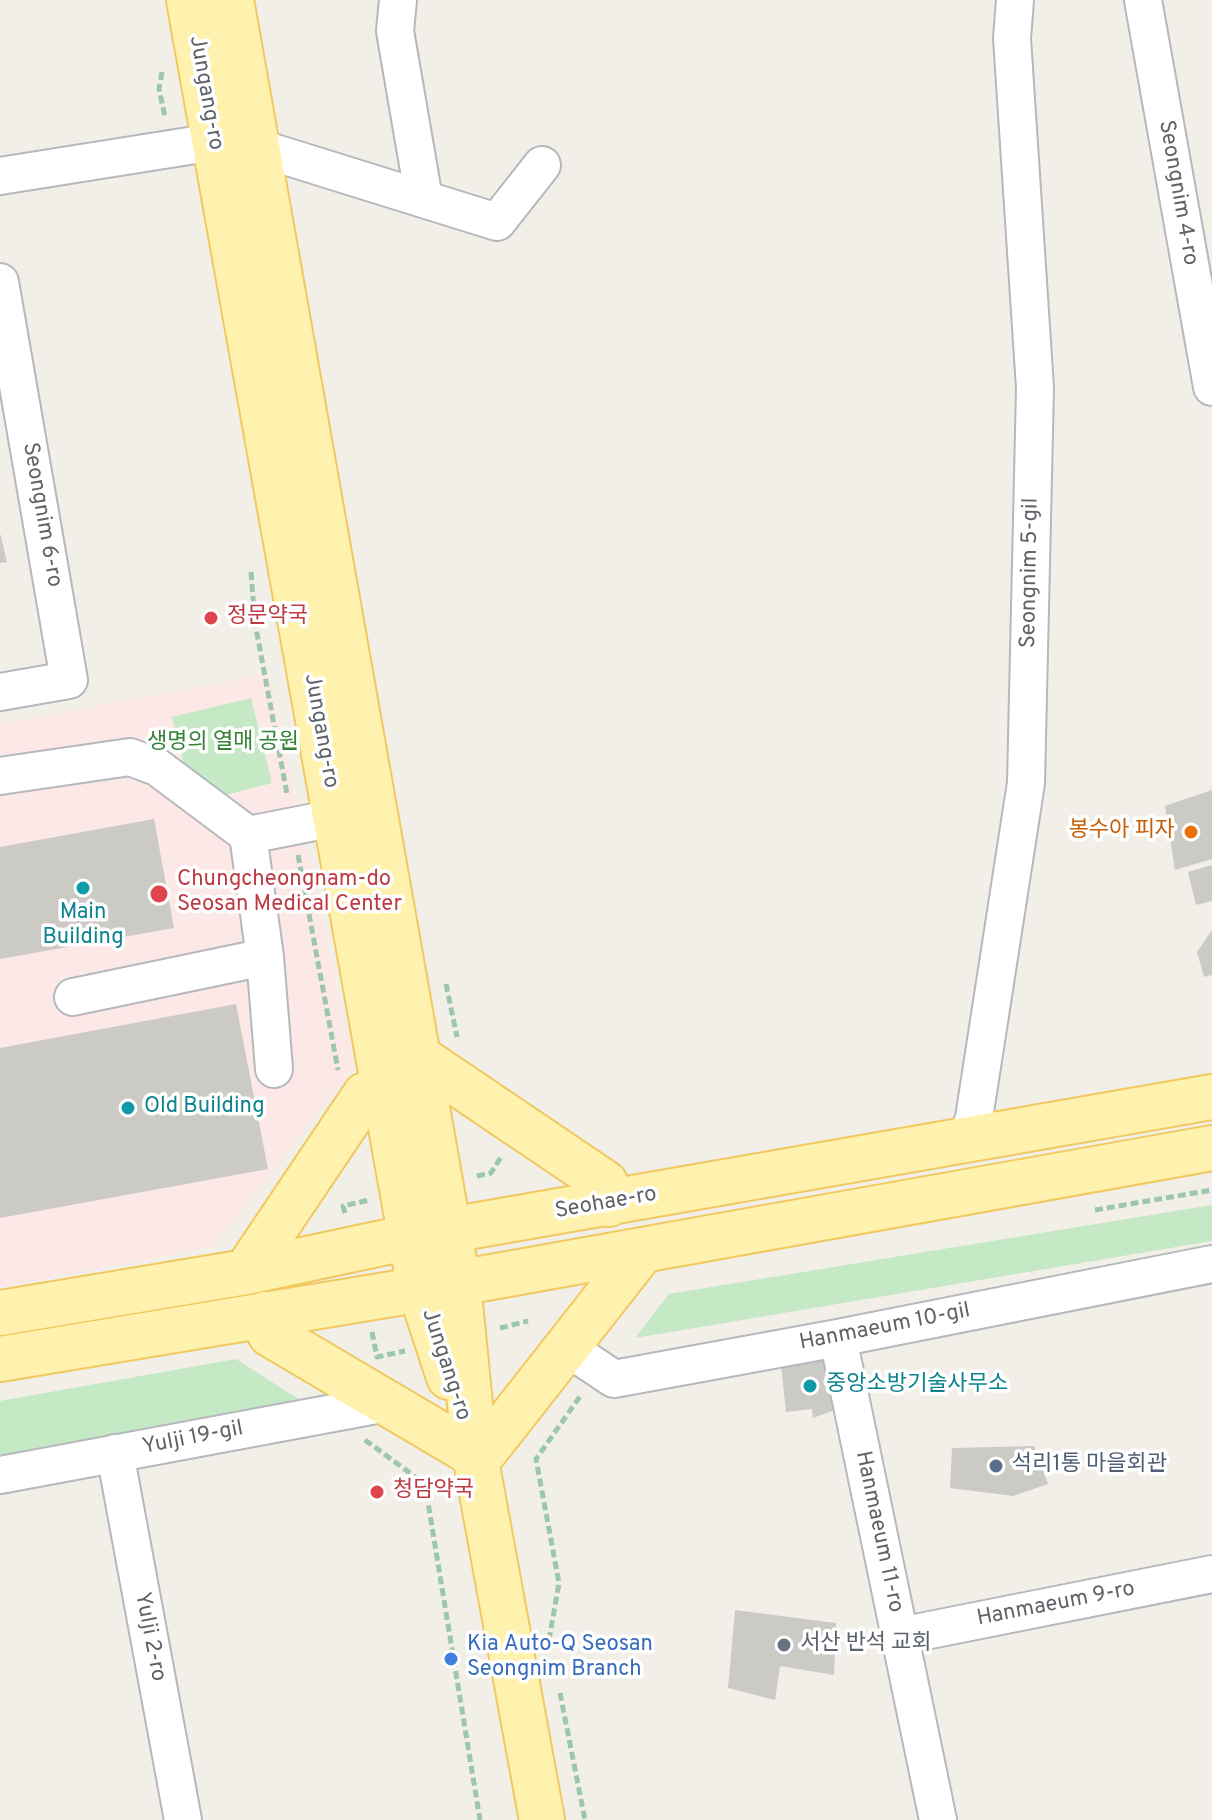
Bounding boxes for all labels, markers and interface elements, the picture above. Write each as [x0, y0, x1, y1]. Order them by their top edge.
street label: Jungang-ro [182, 34, 228, 152]
street label: Seongnim 4-ro [1151, 118, 1203, 268]
street label: Seongnim 6-ro [15, 441, 67, 589]
street label: Seongnim 5-gil [1016, 498, 1046, 648]
place label: 정문약국 [227, 605, 308, 631]
marker: 정문약국 [202, 609, 220, 627]
street label: Jungang-ro [297, 672, 343, 790]
park label: 생명의 열매 공원 [147, 731, 299, 757]
place label: 봉수아 피자 [1069, 819, 1175, 845]
marker: 봉수아 피자 [1182, 823, 1200, 841]
place label: Chungcheongnam-do Seosan Medical Center [177, 868, 402, 920]
marker: Main Building [74, 879, 92, 897]
marker: Chungcheongnam-do Seosan Medical Center [148, 883, 170, 905]
place label: Main Building [42, 901, 124, 952]
place label: Old Building [144, 1095, 265, 1121]
marker: Old Building [119, 1099, 137, 1117]
street label: Seohae-ro [553, 1182, 659, 1226]
street label: Hanmaeum 10-gil [798, 1299, 972, 1357]
street label: Jungang-ro [415, 1306, 475, 1424]
place label: 중앙소방기술사무소 [826, 1373, 1008, 1399]
marker: 중앙소방기술사무소 [801, 1377, 819, 1395]
street label: Yulji 19-gil [140, 1416, 246, 1462]
street label: Hanmaeum 11-ro [848, 1449, 908, 1615]
place label: 석리1통 마을회관 [1012, 1453, 1167, 1479]
marker: 석리1통 마을회관 [987, 1457, 1005, 1475]
place label: 청담약국 [393, 1479, 474, 1505]
marker: 청담약국 [368, 1483, 386, 1501]
street label: Hanmaeum 9-ro [975, 1577, 1137, 1633]
street label: Yulji 2-ro [127, 1590, 171, 1684]
place label: 서산 반석 교회 [800, 1632, 932, 1658]
place label: Kia Auto-Q Seosan Seongnim Branch [467, 1633, 653, 1684]
marker: 서산 반석 교회 [775, 1636, 793, 1654]
marker: Kia Auto-Q Seosan Seongnim Branch [442, 1650, 460, 1668]

